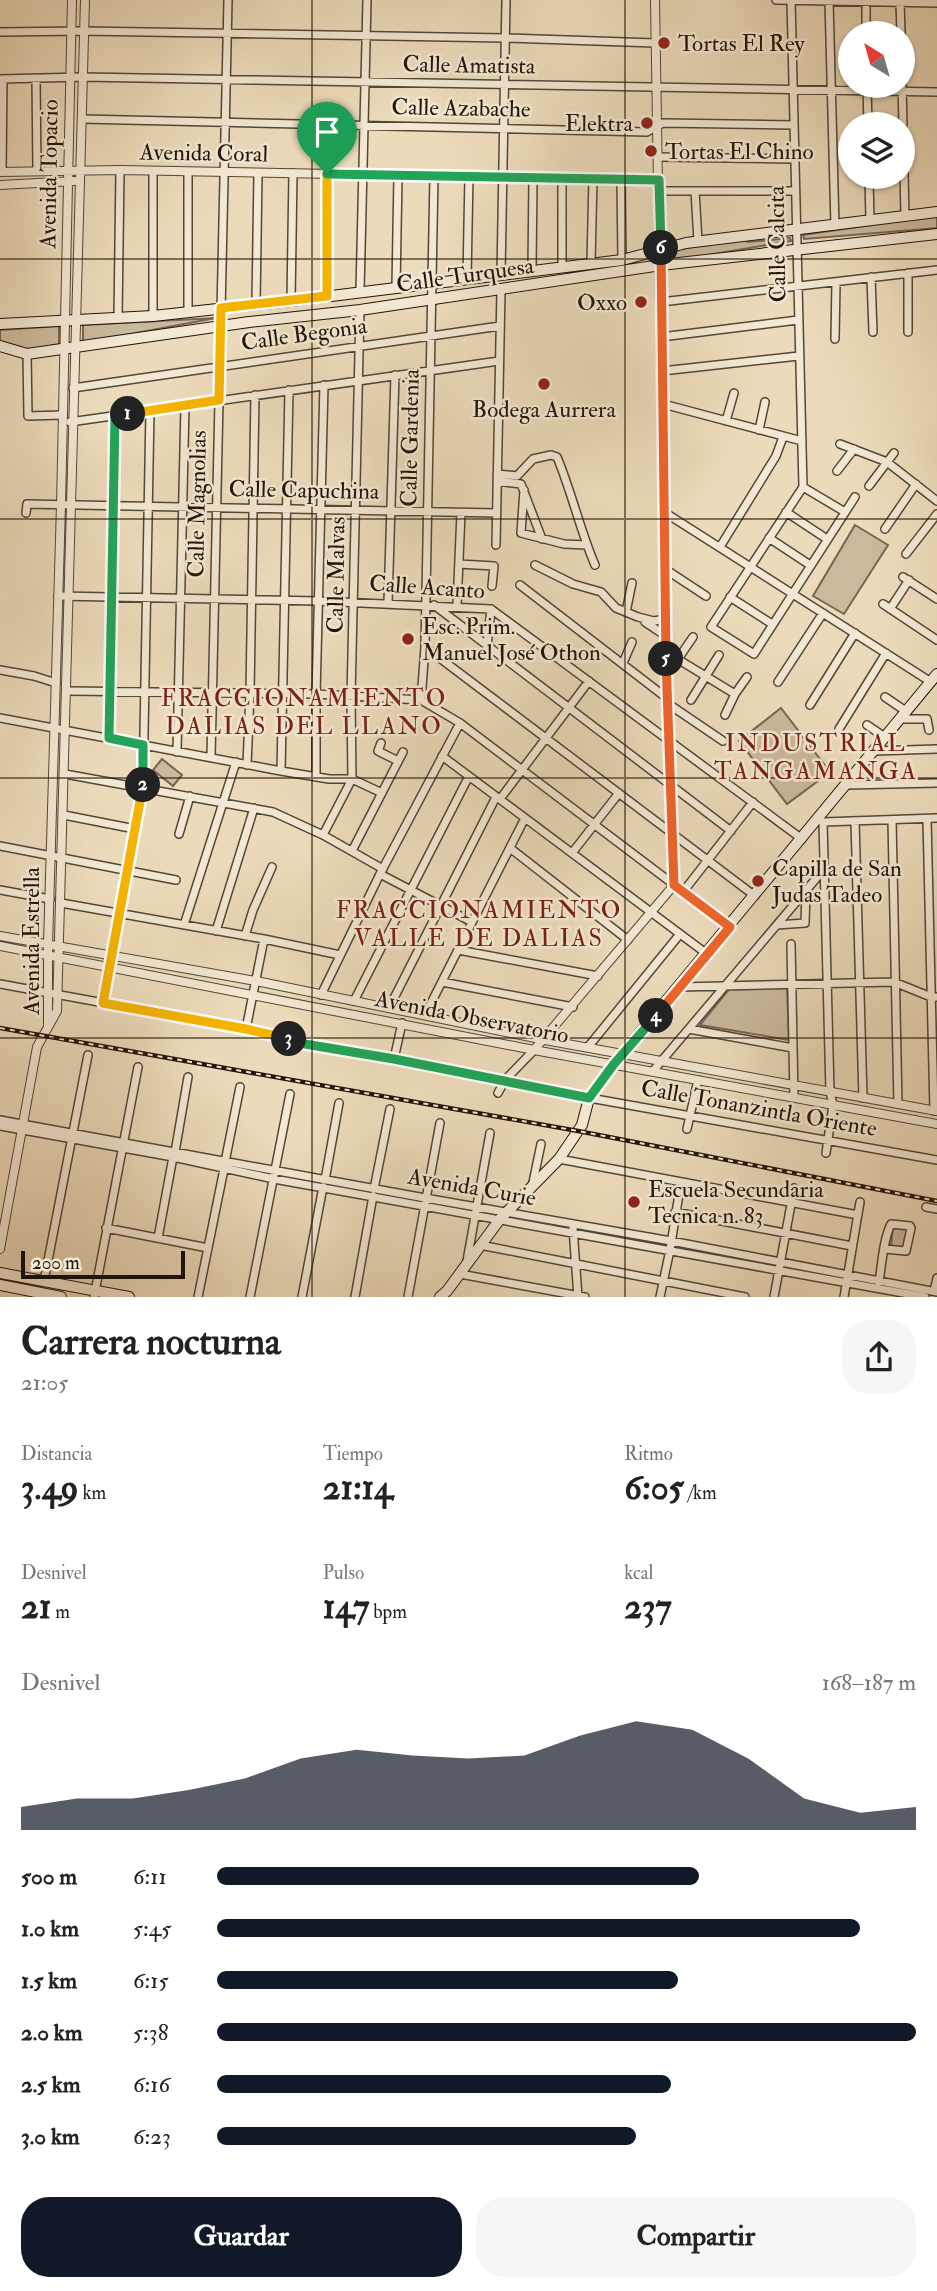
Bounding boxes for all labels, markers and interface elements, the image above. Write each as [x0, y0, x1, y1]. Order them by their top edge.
north arrow [838, 21, 915, 98]
map controls [838, 21, 915, 189]
place label: Tortas El Rey [678, 29, 806, 58]
marker: Tortas El Rey [656, 35, 672, 51]
street label: Calle Amatista [402, 49, 536, 81]
street label: Calle Azabache [391, 92, 531, 124]
street label: Avenida Topacio [33, 99, 66, 250]
pin [297, 102, 357, 174]
place label: Elektra [565, 109, 634, 138]
button: layers [838, 112, 915, 189]
icon: arrive [308, 113, 346, 151]
marker: Elektra [639, 115, 655, 131]
street label: Avenida Coral [138, 137, 269, 169]
place label: Tortas El Chino [665, 137, 814, 166]
marker: Tortas El Chino [643, 143, 659, 159]
street label: Calle Calcita [761, 185, 793, 303]
pin: 6 [644, 230, 678, 266]
text: 6 [656, 235, 665, 259]
street label: Calle Turquesa [394, 251, 536, 299]
place label: Oxxo [577, 288, 627, 317]
marker: Oxxo [633, 294, 649, 310]
street label: Calle Begonia [239, 311, 369, 357]
street label: Calle Gardenia [394, 368, 426, 507]
marker: Bodega Aurrera [536, 376, 552, 392]
place label: Bodega Aurrera [472, 395, 616, 424]
pin: 1 [110, 396, 146, 432]
text: 1 [124, 401, 131, 425]
street label: Calle Magnolias [181, 430, 213, 578]
street label: Calle Capuchina [228, 474, 380, 507]
street label: Calle Malvas [320, 516, 352, 634]
street label: Calle Acanto [368, 568, 486, 606]
place label: Esc. Prim. Manuel José Othon [422, 612, 601, 667]
marker: Esc. Prim. Manuel José Othon [400, 631, 416, 647]
pin: 5 [648, 642, 684, 676]
text: 5 [661, 646, 670, 670]
district label: FRACCIONAMIENTO DALIAS DEL LLANO [161, 683, 447, 742]
district label: INDUSTRIAL TANGAMANGA [714, 728, 918, 787]
pin: 2 [125, 768, 160, 802]
text: 2 [138, 772, 147, 796]
place label: Capilla de San Judas Tadeo [771, 854, 902, 909]
street label: Avenida Estrella [17, 866, 46, 1016]
marker: Capilla de San Judas Tadeo [750, 873, 766, 889]
district label: FRACCIONAMIENTO VALLE DE DALIAS [336, 895, 622, 954]
street label: Avenida Observatorio [372, 984, 571, 1050]
pin: 4 [638, 998, 674, 1034]
text: 4 [650, 1003, 661, 1027]
pin: 3 [272, 1021, 306, 1056]
text: 3 [285, 1026, 292, 1050]
street label: Calle Tonanzintla Oriente [639, 1073, 880, 1143]
street label: Avenida Curie [405, 1161, 539, 1213]
place label: Escuela Secundaria Tecnica n. 83 [648, 1175, 824, 1230]
marker: Escuela Secundaria Tecnica n. 83 [626, 1194, 642, 1210]
scale bar [21, 1248, 186, 1280]
text: 200 m [32, 1251, 80, 1275]
text: Carrera nocturna [21, 1318, 281, 1366]
button: share [842, 1320, 916, 1394]
text: 21:05 [21, 1368, 68, 1397]
text: Distancia [21, 1442, 92, 1466]
text: Tiempo [323, 1442, 383, 1466]
text: Ritmo [624, 1442, 673, 1466]
text: 3.49 [21, 1466, 79, 1510]
text: 21:14 [323, 1466, 393, 1510]
text: 6:05 [624, 1466, 684, 1510]
text: km [79, 1481, 106, 1505]
text: /km [684, 1481, 717, 1505]
text: Desnivel [21, 1561, 87, 1585]
text: Pulso [323, 1561, 364, 1585]
text: kcal [624, 1561, 653, 1585]
text: 21 [21, 1585, 51, 1629]
text: 147 [323, 1585, 369, 1629]
text: 237 [624, 1585, 672, 1629]
text: m [51, 1600, 70, 1624]
text: bpm [369, 1600, 407, 1624]
text: Desnivel [21, 1668, 100, 1697]
text: 168–187 m [822, 1668, 916, 1697]
text: 500 m [21, 1862, 77, 1891]
text: 6:11 [133, 1862, 167, 1891]
text: 1.0 km [21, 1914, 79, 1943]
text: 5:45 [133, 1914, 171, 1943]
text: 1.5 km [21, 1966, 77, 1995]
text: 6:15 [133, 1966, 169, 1995]
text: 2.0 km [21, 2018, 83, 2047]
text: 5:38 [133, 2018, 168, 2047]
text: 2.5 km [21, 2070, 81, 2099]
text: 6:16 [133, 2070, 170, 2099]
text: 3.0 km [21, 2122, 80, 2151]
text: 6:23 [133, 2122, 171, 2151]
button: Guardar [21, 2197, 462, 2277]
button: Compartir [476, 2197, 916, 2277]

